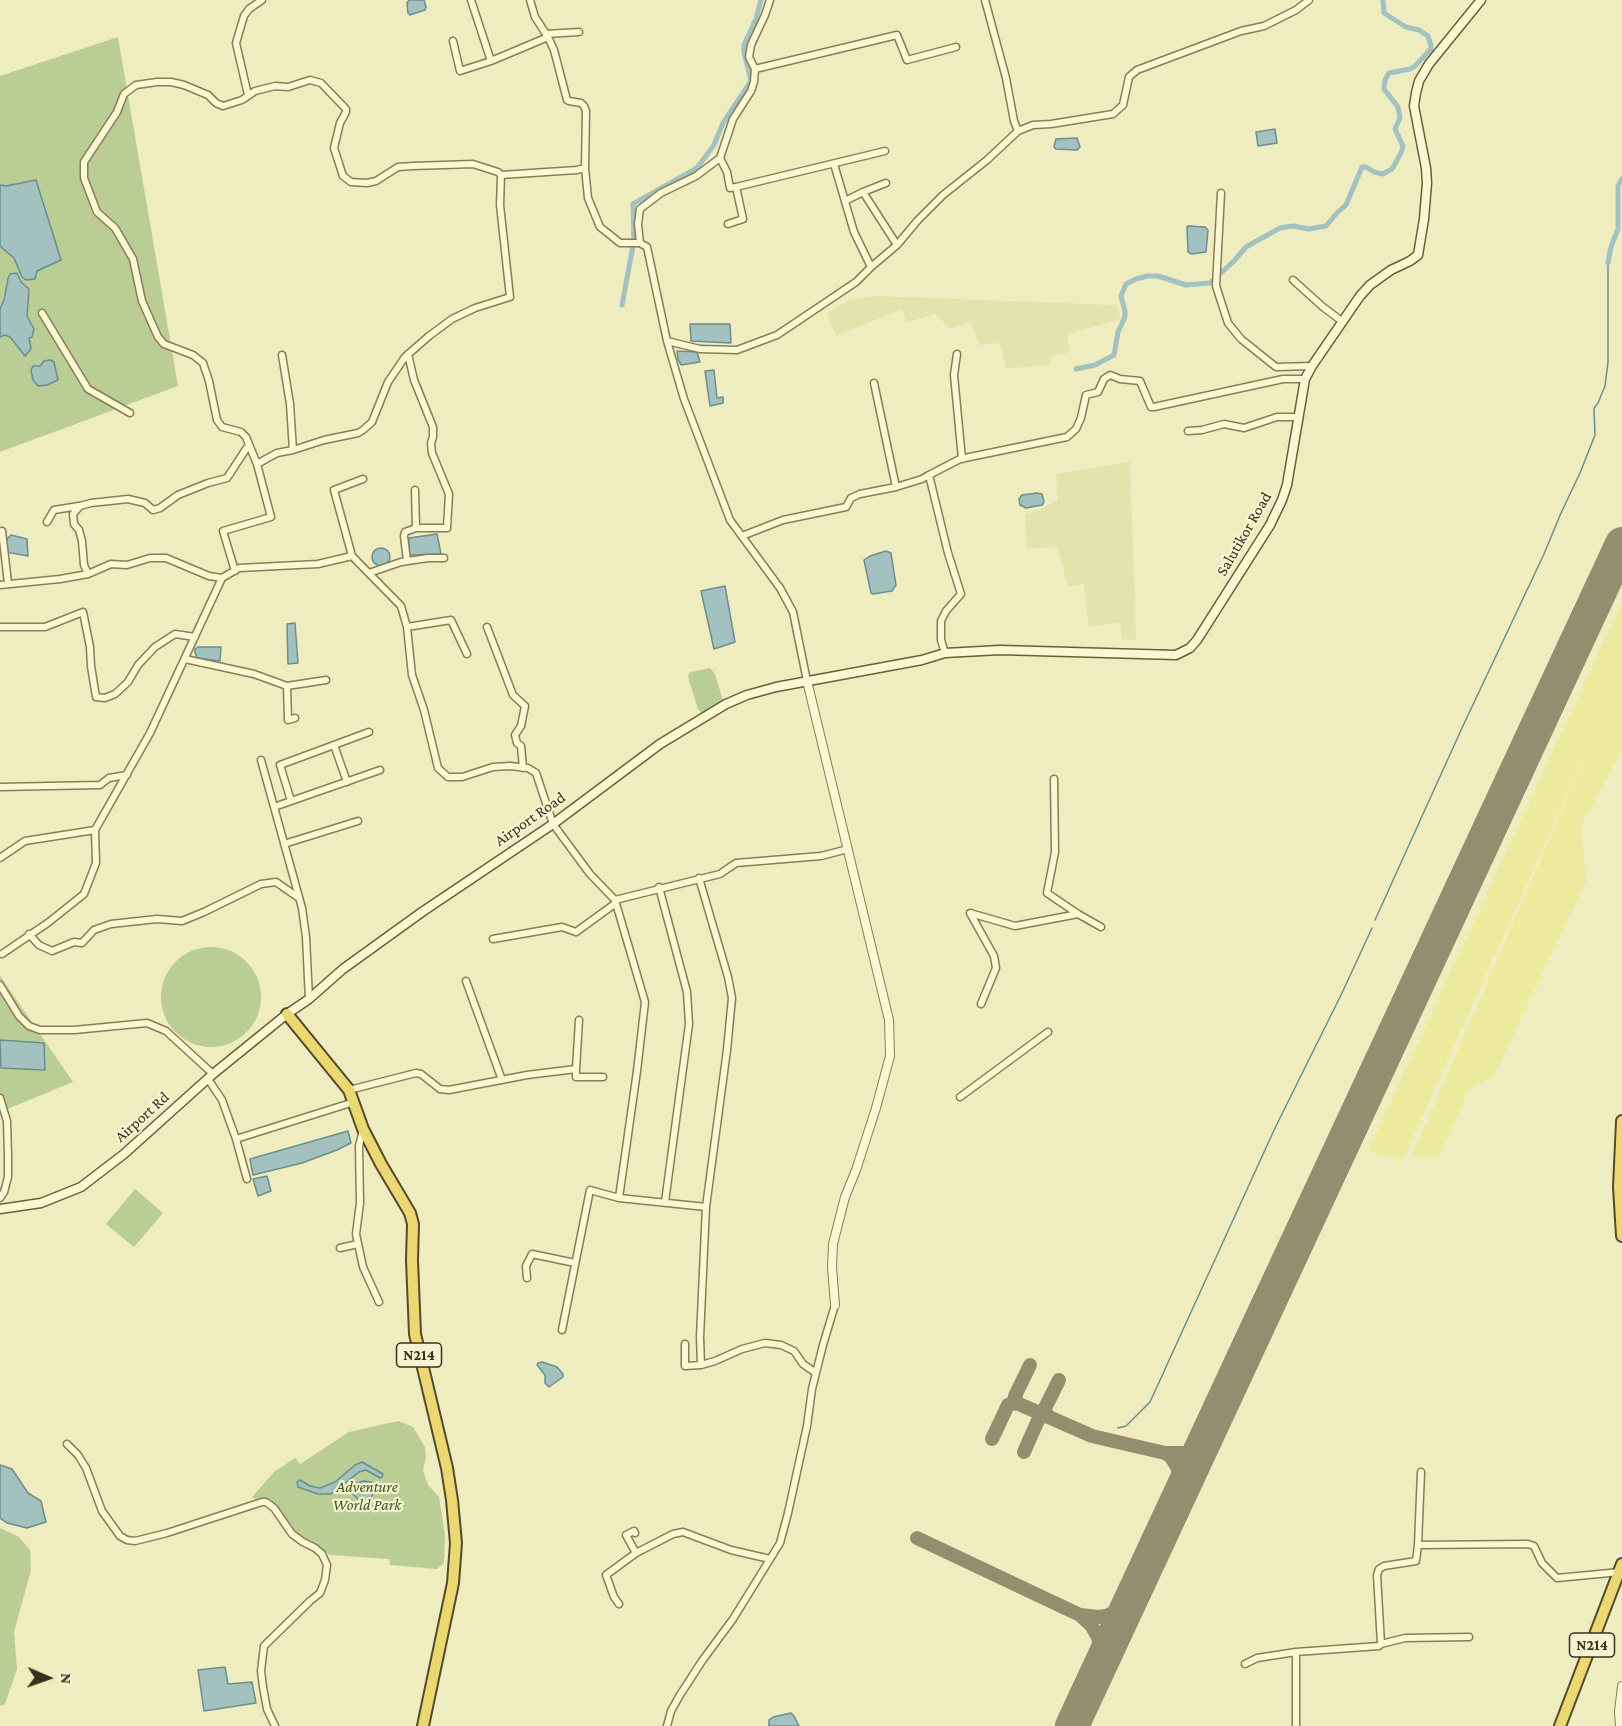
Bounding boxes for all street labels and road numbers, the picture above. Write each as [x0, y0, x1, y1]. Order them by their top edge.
street label: Salutikor Road [1212, 489, 1276, 579]
street label: Airport Road [491, 788, 569, 850]
street label: Airport Rd [111, 1088, 173, 1146]
road number: N214 [396, 1343, 442, 1367]
road number: N214 [1570, 1633, 1614, 1657]

